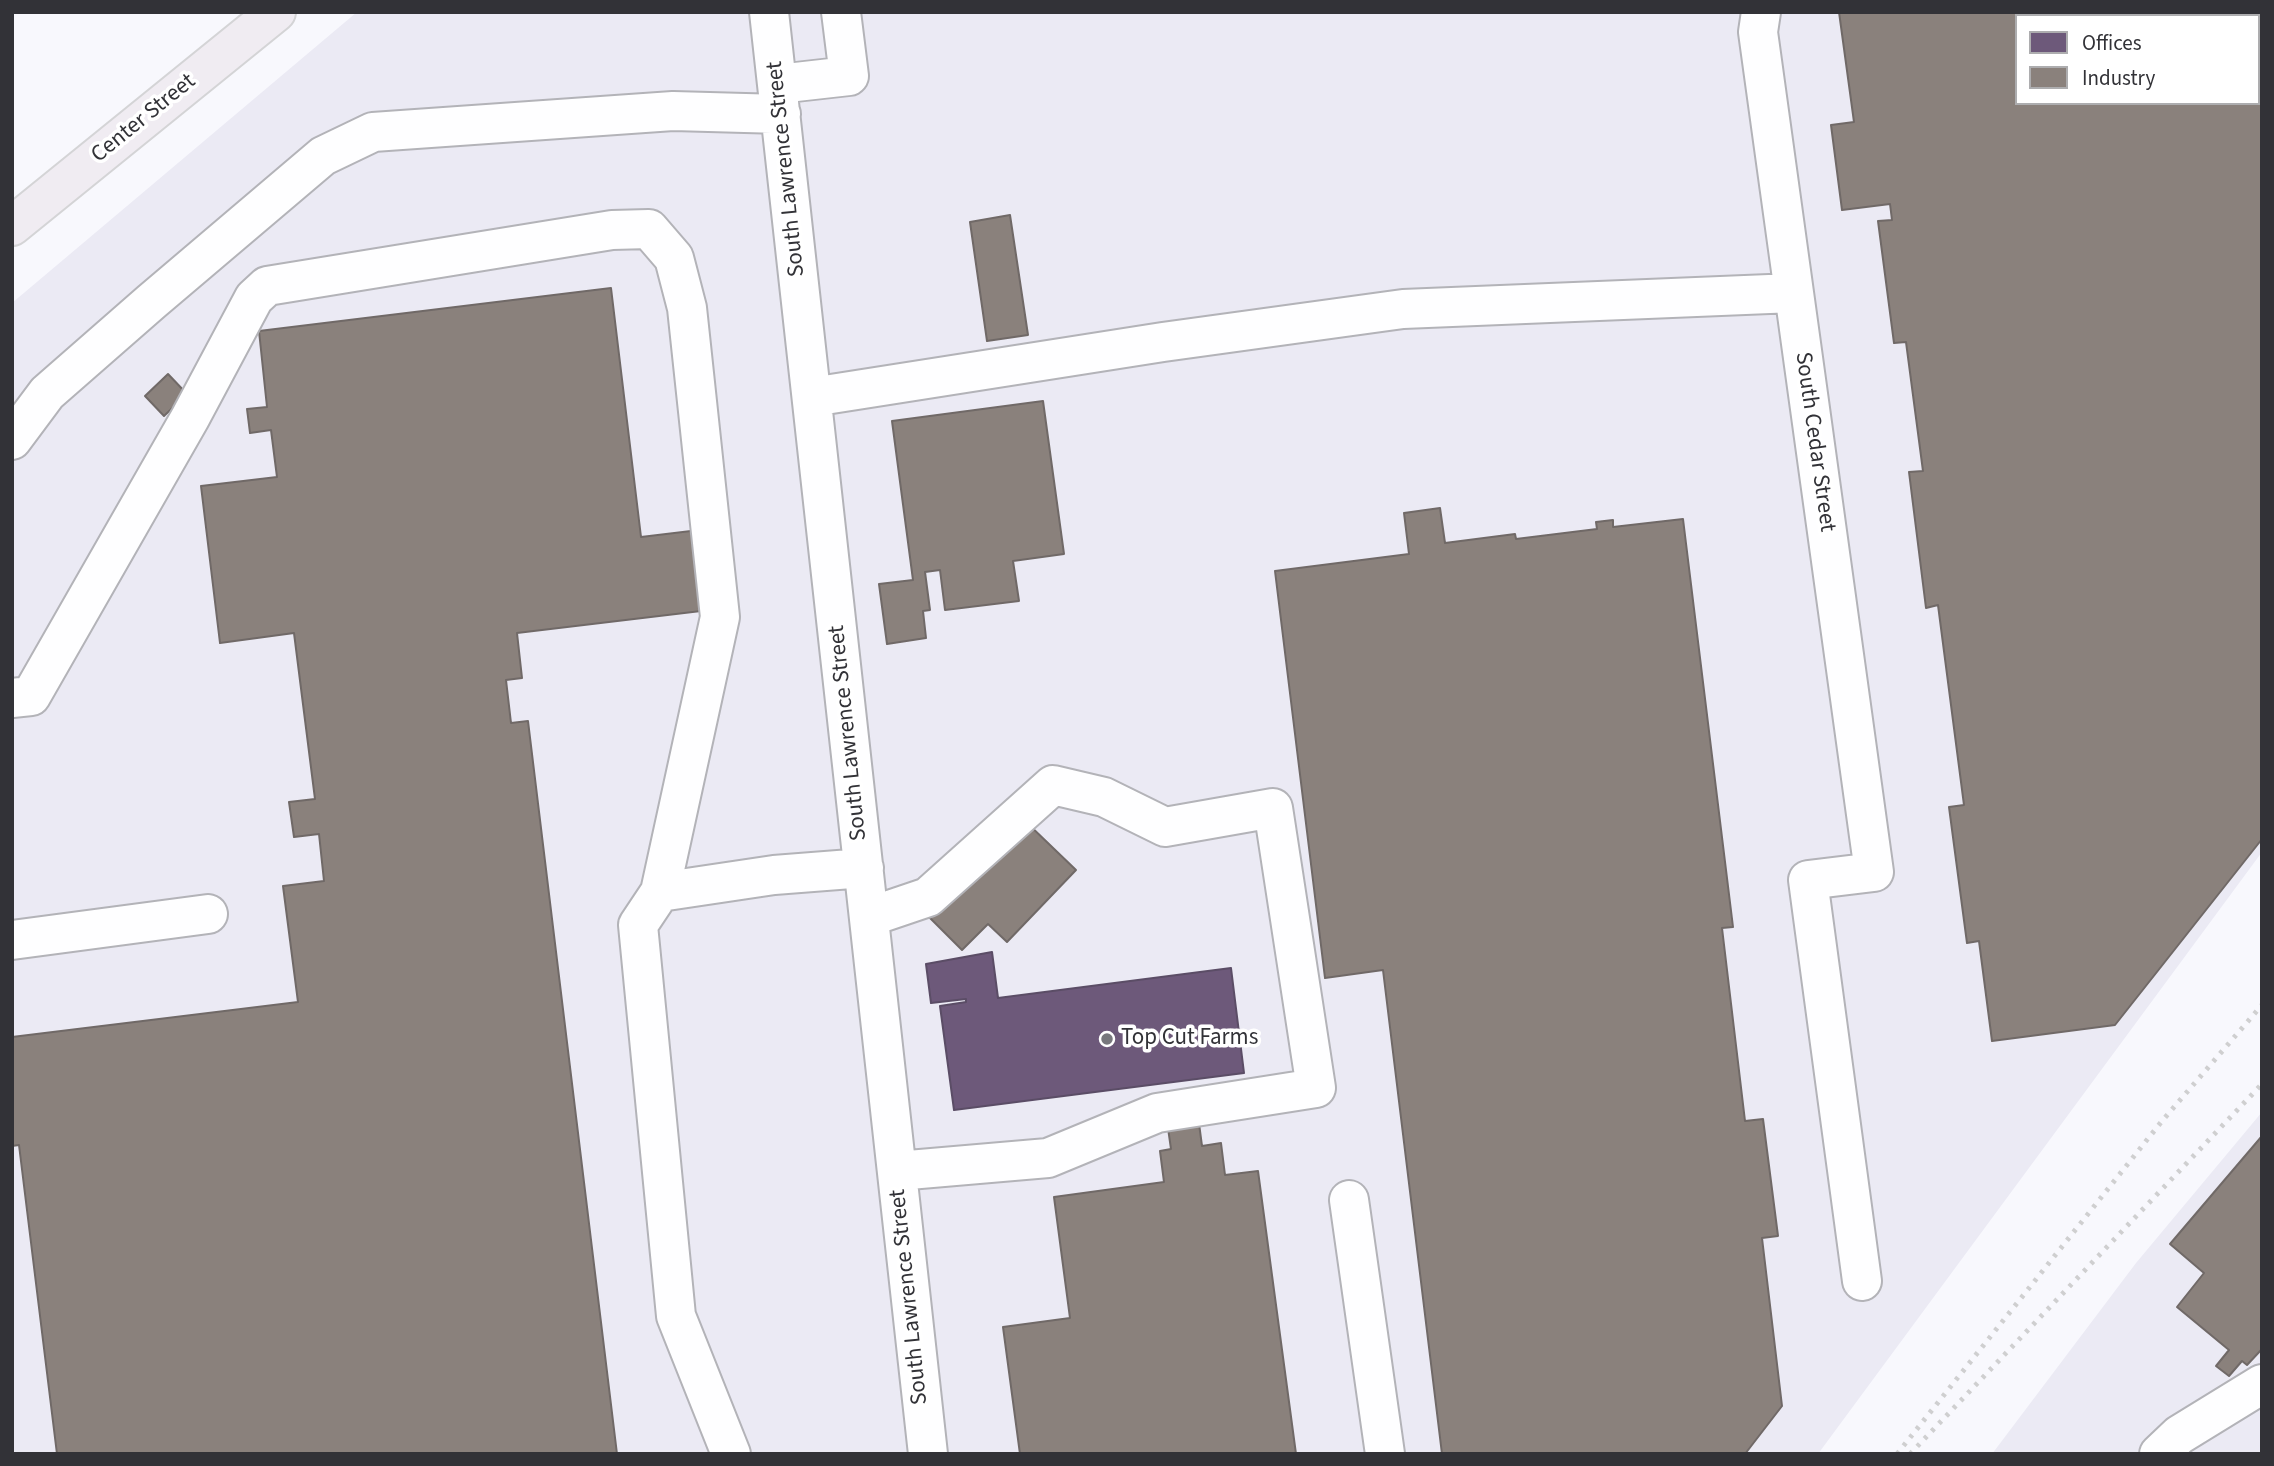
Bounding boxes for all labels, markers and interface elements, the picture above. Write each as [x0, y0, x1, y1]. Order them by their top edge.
legend [2015, 14, 2260, 105]
text: Offices [2082, 28, 2142, 58]
street label: South Lawrence Street [762, 60, 812, 278]
text: Industry [2082, 63, 2155, 93]
street label: Center Street [86, 69, 202, 169]
street label: South Cedar Street [1788, 350, 1840, 534]
street label: South Lawrence Street [824, 624, 874, 842]
place label: Top Cut Farms [1121, 1025, 1258, 1053]
marker: Top Cut Farms [1099, 1031, 1115, 1047]
street label: South Lawrence Street [885, 1188, 935, 1406]

